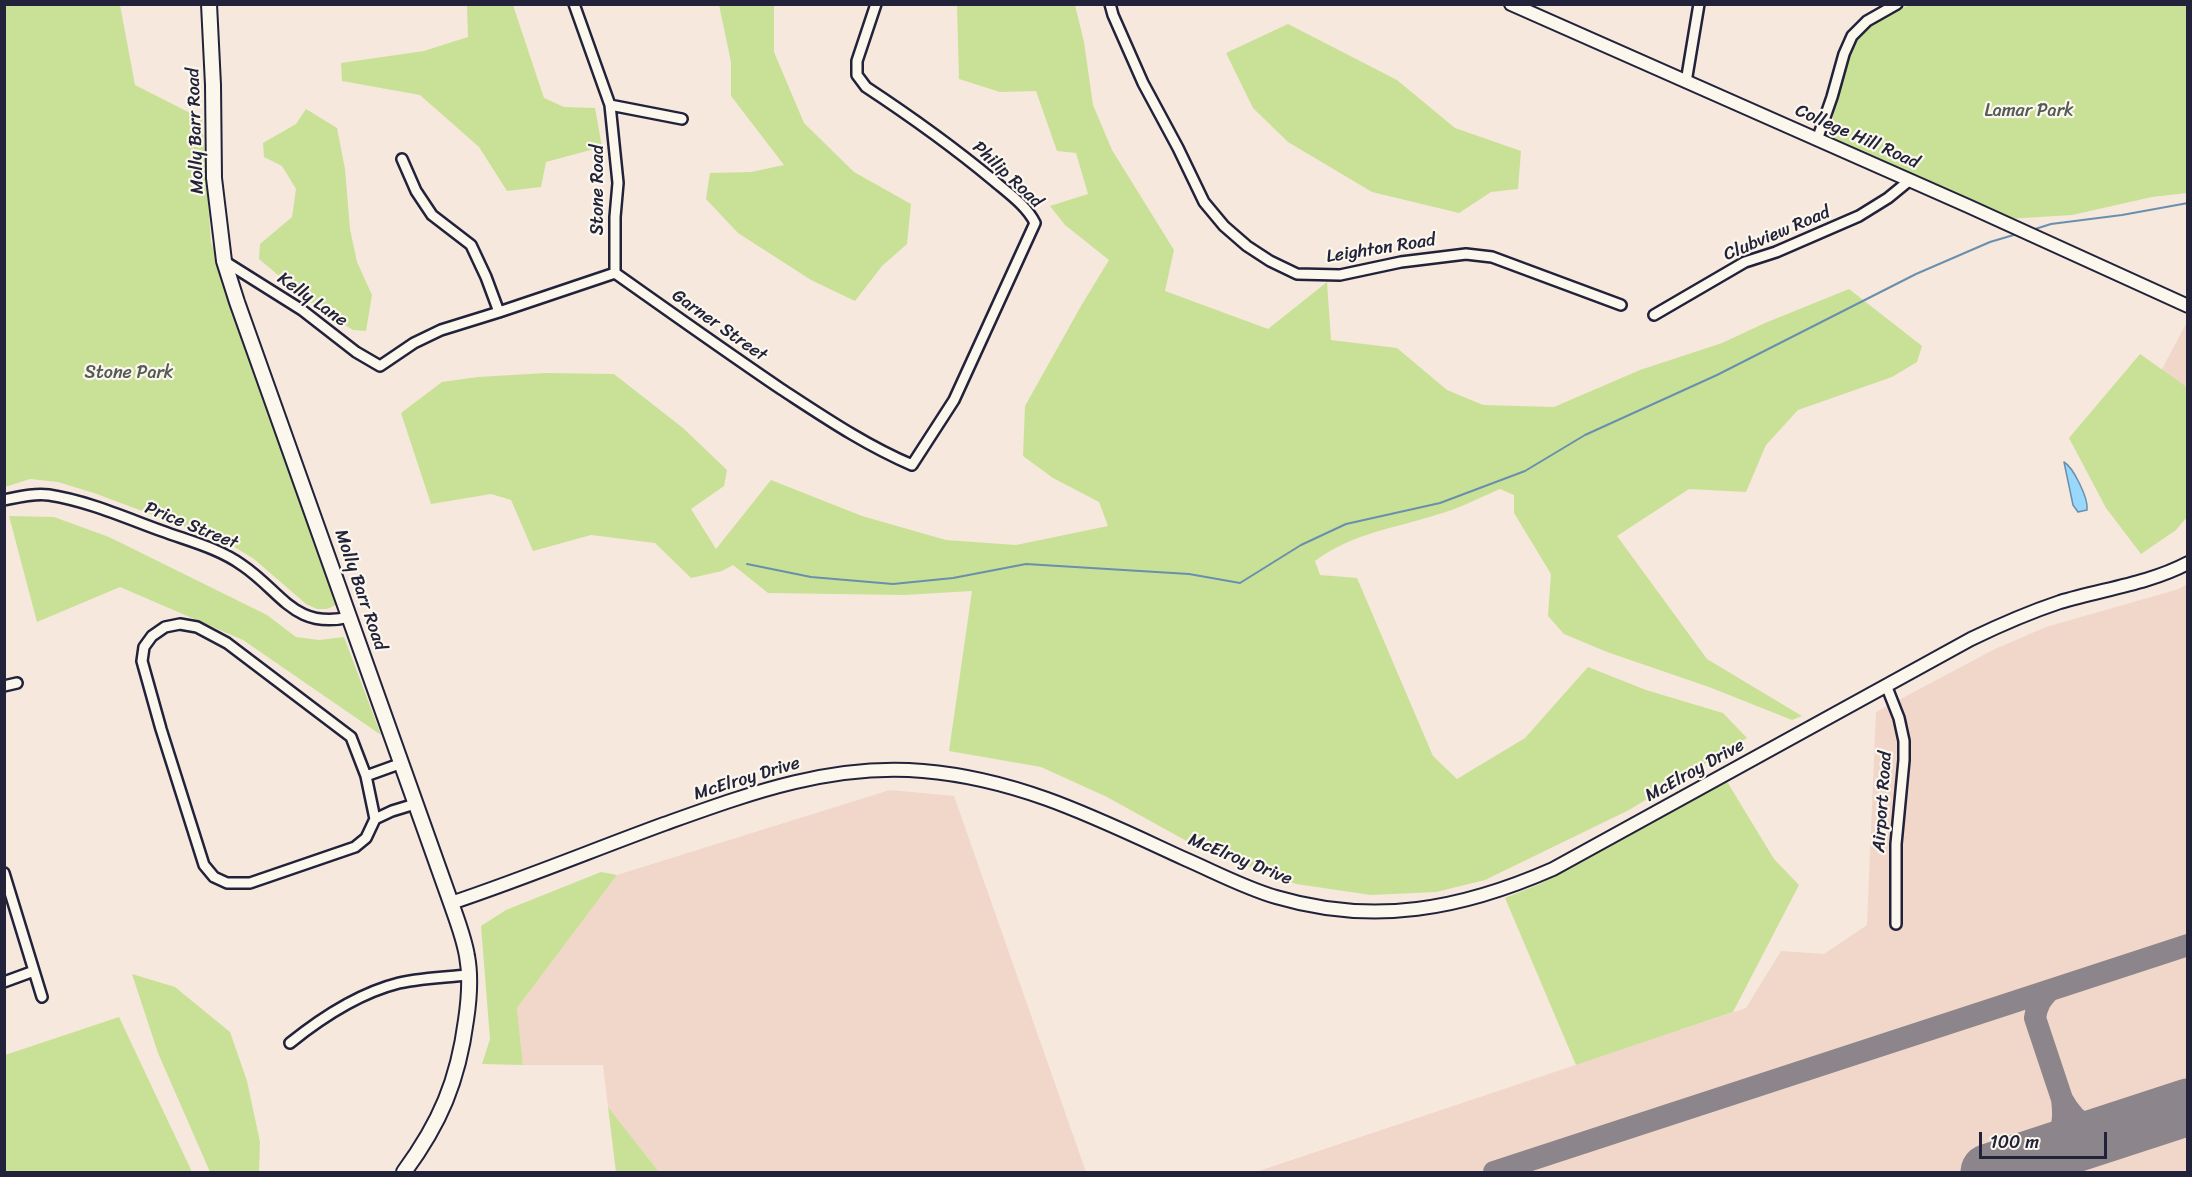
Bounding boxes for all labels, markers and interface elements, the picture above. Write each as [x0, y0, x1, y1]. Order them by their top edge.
street label: Molly Barr Road [183, 67, 209, 195]
street label: College Hill Road [1792, 100, 1922, 174]
park label: Lamar Park [1984, 100, 2074, 122]
street label: Philip Road [967, 137, 1047, 213]
street label: Stone Road [587, 145, 609, 235]
street label: Clubview Road [1721, 202, 1833, 266]
street label: Leighton Road [1325, 230, 1437, 268]
street label: Kelly Lane [273, 268, 351, 332]
street label: Garner Street [667, 285, 771, 367]
park label: Stone Park [85, 362, 173, 384]
street label: Price Street [141, 498, 241, 554]
street label: Molly Barr Road [329, 527, 391, 653]
street label: McElroy Drive [1642, 735, 1748, 807]
street label: Airport Road [1869, 751, 1897, 853]
street label: McElroy Drive [691, 753, 803, 805]
street label: McElroy Drive [1185, 829, 1295, 891]
scale bar [1982, 1120, 2110, 1158]
text: 100 m [1990, 1126, 2039, 1158]

